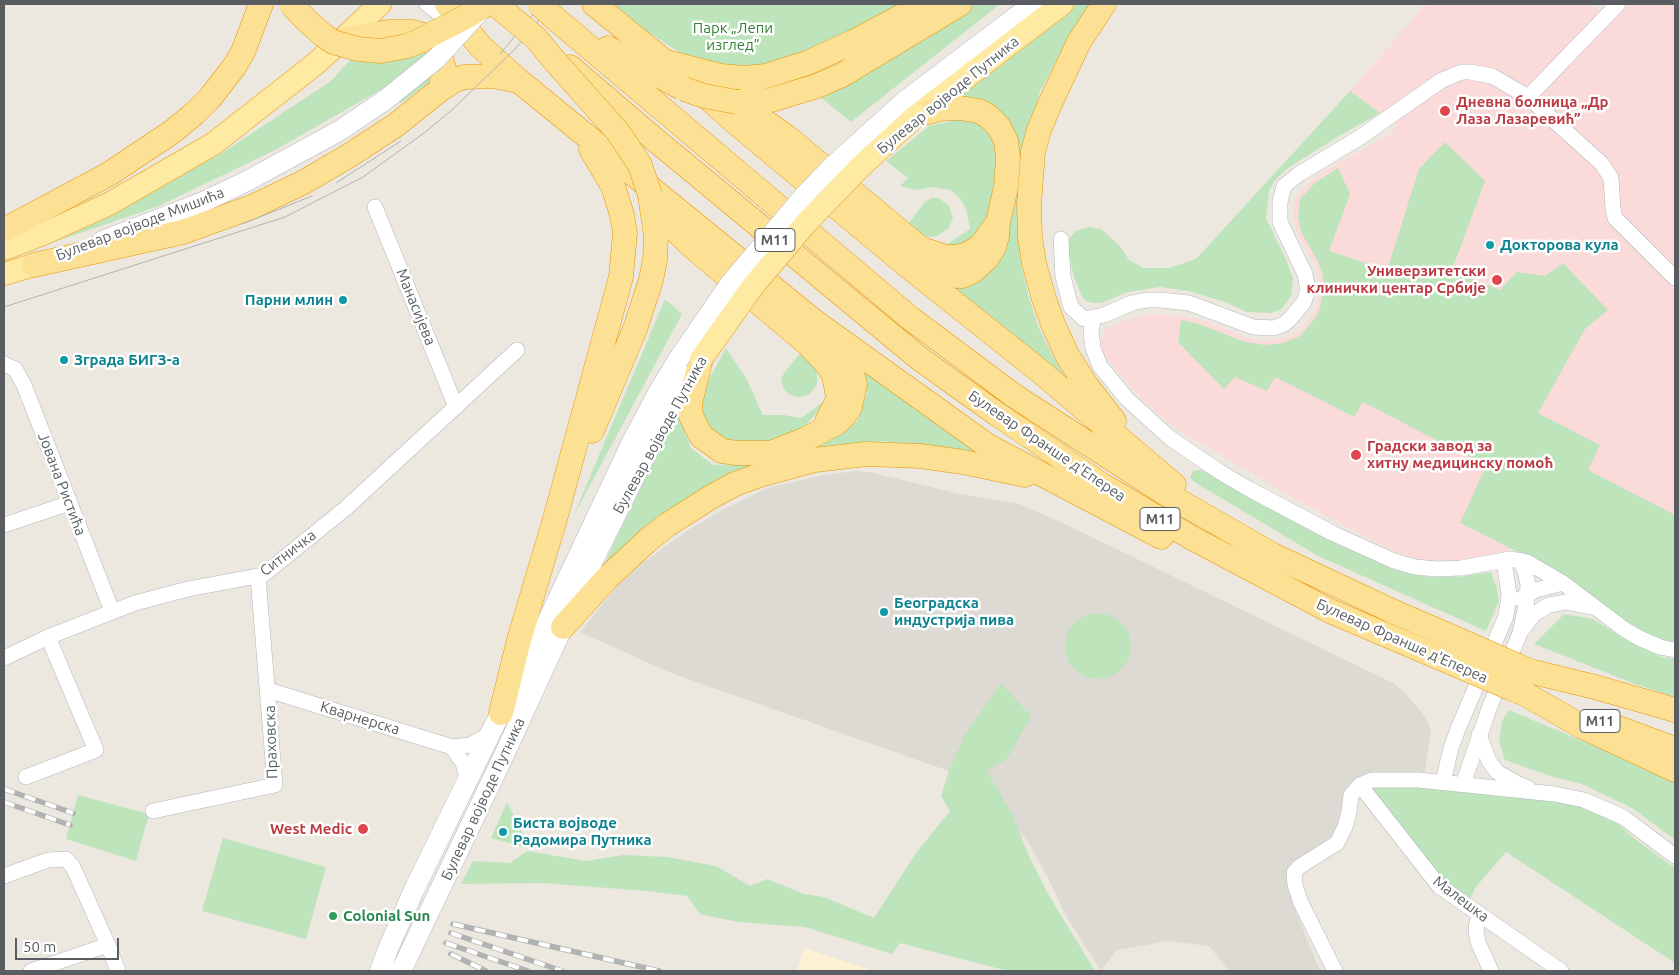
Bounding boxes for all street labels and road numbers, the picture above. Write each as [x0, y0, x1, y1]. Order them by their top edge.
street label: Булевар војводе Путника [873, 32, 1023, 158]
street label: Булевар војводе Мишића [53, 184, 227, 264]
road number: M11 [755, 228, 795, 252]
street label: Манасијева [392, 266, 440, 348]
street label: Булевар војводе Путника [609, 353, 711, 517]
street label: Булевар Франше д'Епереа [965, 387, 1129, 505]
street label: Јована Ристића [34, 430, 90, 538]
road number: M11 [1140, 508, 1180, 530]
street label: Ситничка [256, 526, 320, 580]
street label: Булевар Франше д'Епереа [1314, 595, 1490, 687]
street label: Кварнерска [318, 697, 402, 739]
street label: Праховска [261, 705, 281, 779]
road number: M11 [1580, 709, 1620, 732]
street label: Булевар војводе Путника [437, 715, 529, 883]
street label: Малешка [1429, 872, 1493, 926]

